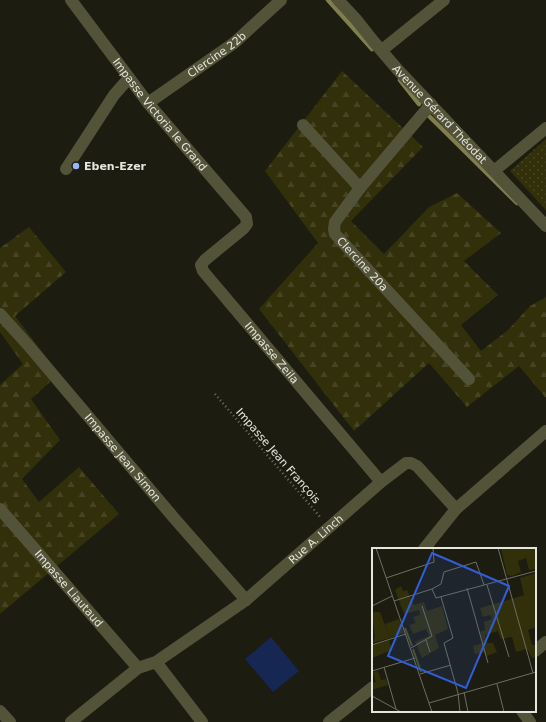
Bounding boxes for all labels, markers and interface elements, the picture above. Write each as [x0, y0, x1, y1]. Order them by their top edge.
street label: Clercine 22b [185, 29, 249, 80]
street label: Impasse Victoria le Grand [110, 55, 210, 173]
street label: Avenue Gérard Théodat [390, 62, 490, 167]
place label: Eben-Ezer [84, 160, 147, 173]
marker: Eben-Ezer [71, 161, 81, 171]
street label: Clercine 20a [334, 234, 391, 294]
street label: Impasse Zeila [242, 319, 302, 386]
street label: Impasse Jean François [233, 406, 323, 506]
street label: Impasse Jean Simon [82, 411, 164, 504]
street label: Rue A. Linch [286, 512, 346, 566]
street label: Impasse Liautaud [32, 547, 106, 629]
inset map [372, 548, 536, 712]

